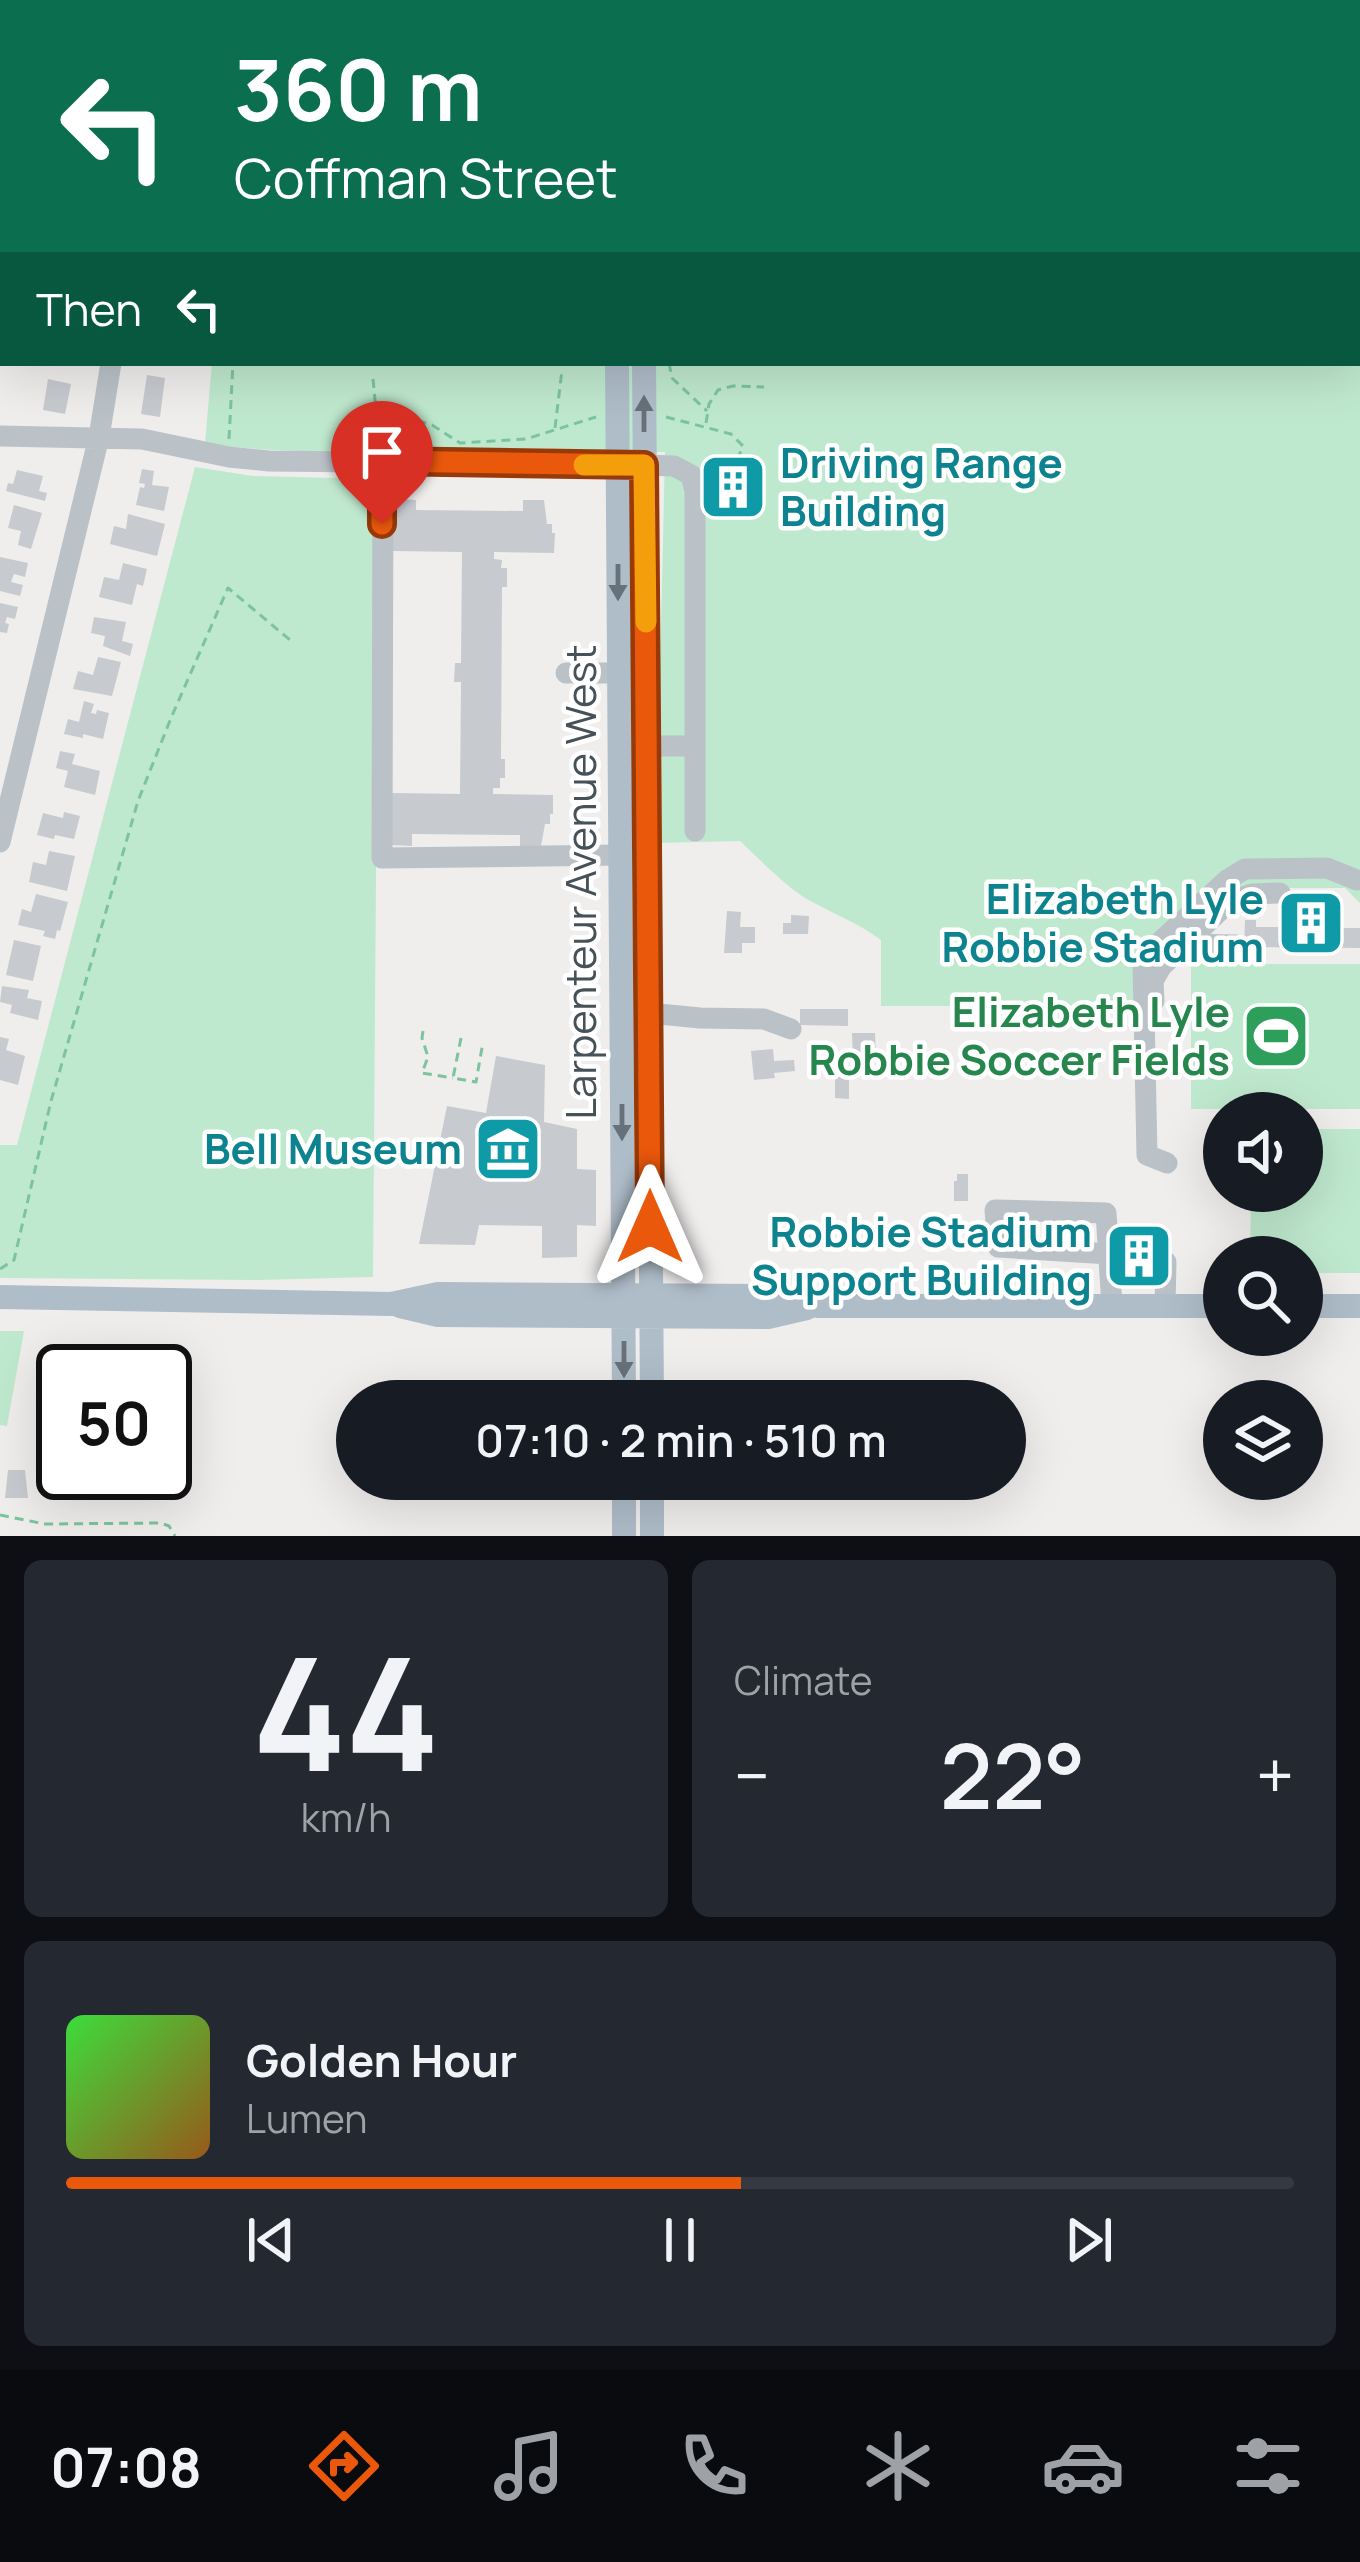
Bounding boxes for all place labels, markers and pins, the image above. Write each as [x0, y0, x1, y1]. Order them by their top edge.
pin [331, 401, 433, 524]
place label: Driving Range Building [780, 433, 1063, 539]
building icon: Driving Range Building [698, 452, 768, 522]
place label: Elizabeth Lyle Robbie Stadium [941, 869, 1264, 975]
building icon: Elizabeth Lyle Robbie Stadium [1276, 888, 1346, 958]
place label: Elizabeth Lyle Robbie Soccer Fields [809, 982, 1230, 1088]
sports icon: Elizabeth Lyle Robbie Soccer Fields [1241, 1001, 1311, 1071]
museum icon: Bell Museum [473, 1114, 543, 1184]
place label: Bell Museum [204, 1119, 462, 1177]
place label: Robbie Stadium Support Building [751, 1202, 1092, 1308]
building icon: Robbie Stadium Support Building [1104, 1221, 1174, 1291]

